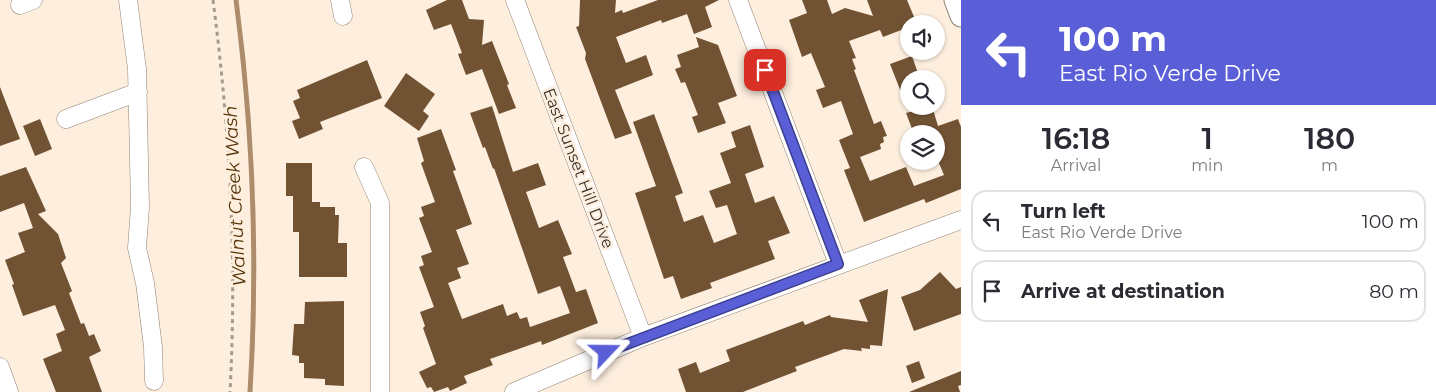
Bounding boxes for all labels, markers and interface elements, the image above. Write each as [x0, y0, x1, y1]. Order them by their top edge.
map controls [900, 15, 945, 170]
button: sound [900, 15, 945, 60]
text: 100 m [1059, 17, 1167, 60]
icon: left [976, 20, 1041, 85]
pin [744, 49, 786, 91]
icon: arrive [751, 56, 779, 84]
text: East Rio Verde Drive [1059, 60, 1281, 87]
button: search [900, 70, 945, 115]
street label: East Sunset Hill Drive [539, 85, 618, 251]
water label: Walnut Creek Wash [219, 105, 251, 287]
text: 16:18 [1042, 120, 1110, 157]
text: 1 [1201, 120, 1213, 157]
text: 180 [1304, 120, 1355, 157]
button: layers [900, 125, 945, 170]
text: Arrival [1051, 156, 1101, 175]
text: min [1191, 156, 1223, 175]
text: m [1321, 156, 1338, 175]
text: Turn left [1021, 200, 1106, 223]
icon: left [978, 207, 1006, 235]
text: 100 m [1362, 210, 1419, 233]
text: East Rio Verde Drive [1021, 223, 1182, 242]
icon: arrive [978, 277, 1006, 305]
text: Arrive at destination [1021, 280, 1225, 303]
text: 80 m [1369, 280, 1419, 303]
position arrow [579, 325, 631, 377]

